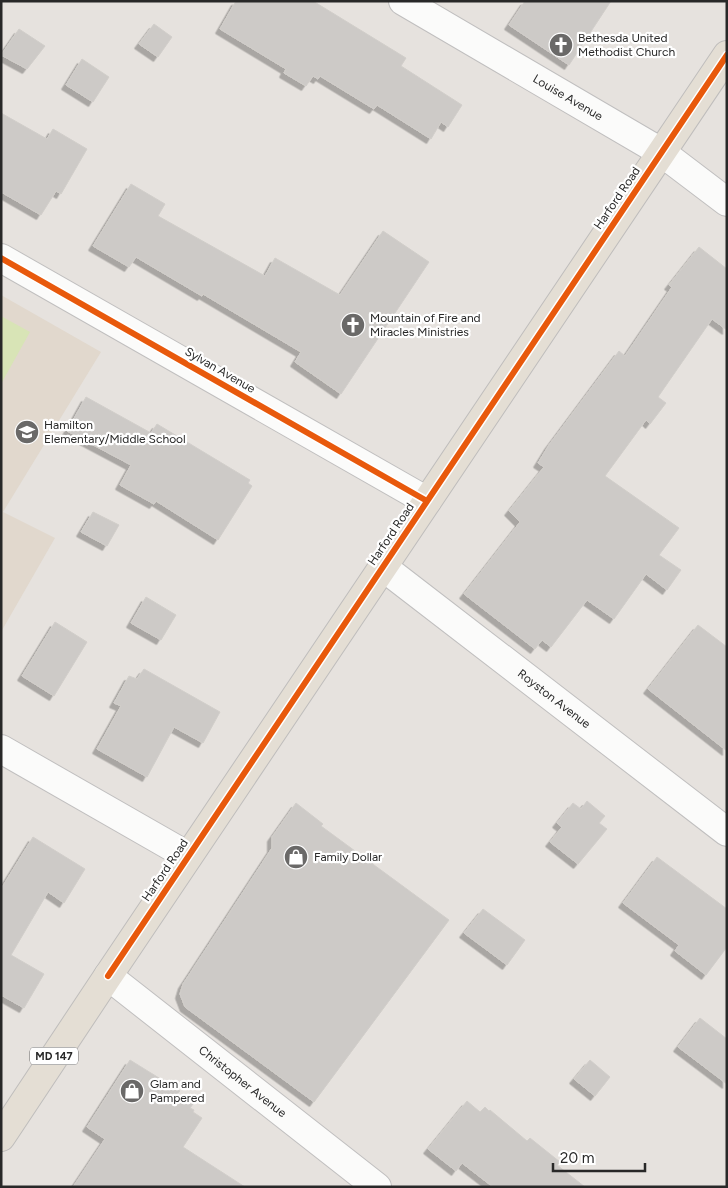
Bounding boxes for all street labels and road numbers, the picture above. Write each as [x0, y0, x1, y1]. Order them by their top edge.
street label: Louise Avenue [530, 72, 606, 124]
street label: Harford Road [591, 164, 643, 232]
street label: Sylvan Avenue [182, 344, 258, 396]
street label: Harford Road [365, 500, 417, 568]
street label: Royston Avenue [515, 666, 594, 731]
street label: Harford Road [139, 836, 191, 904]
street label: Christopher Avenue [196, 1043, 289, 1120]
road number: MD 147 [30, 1048, 78, 1064]

